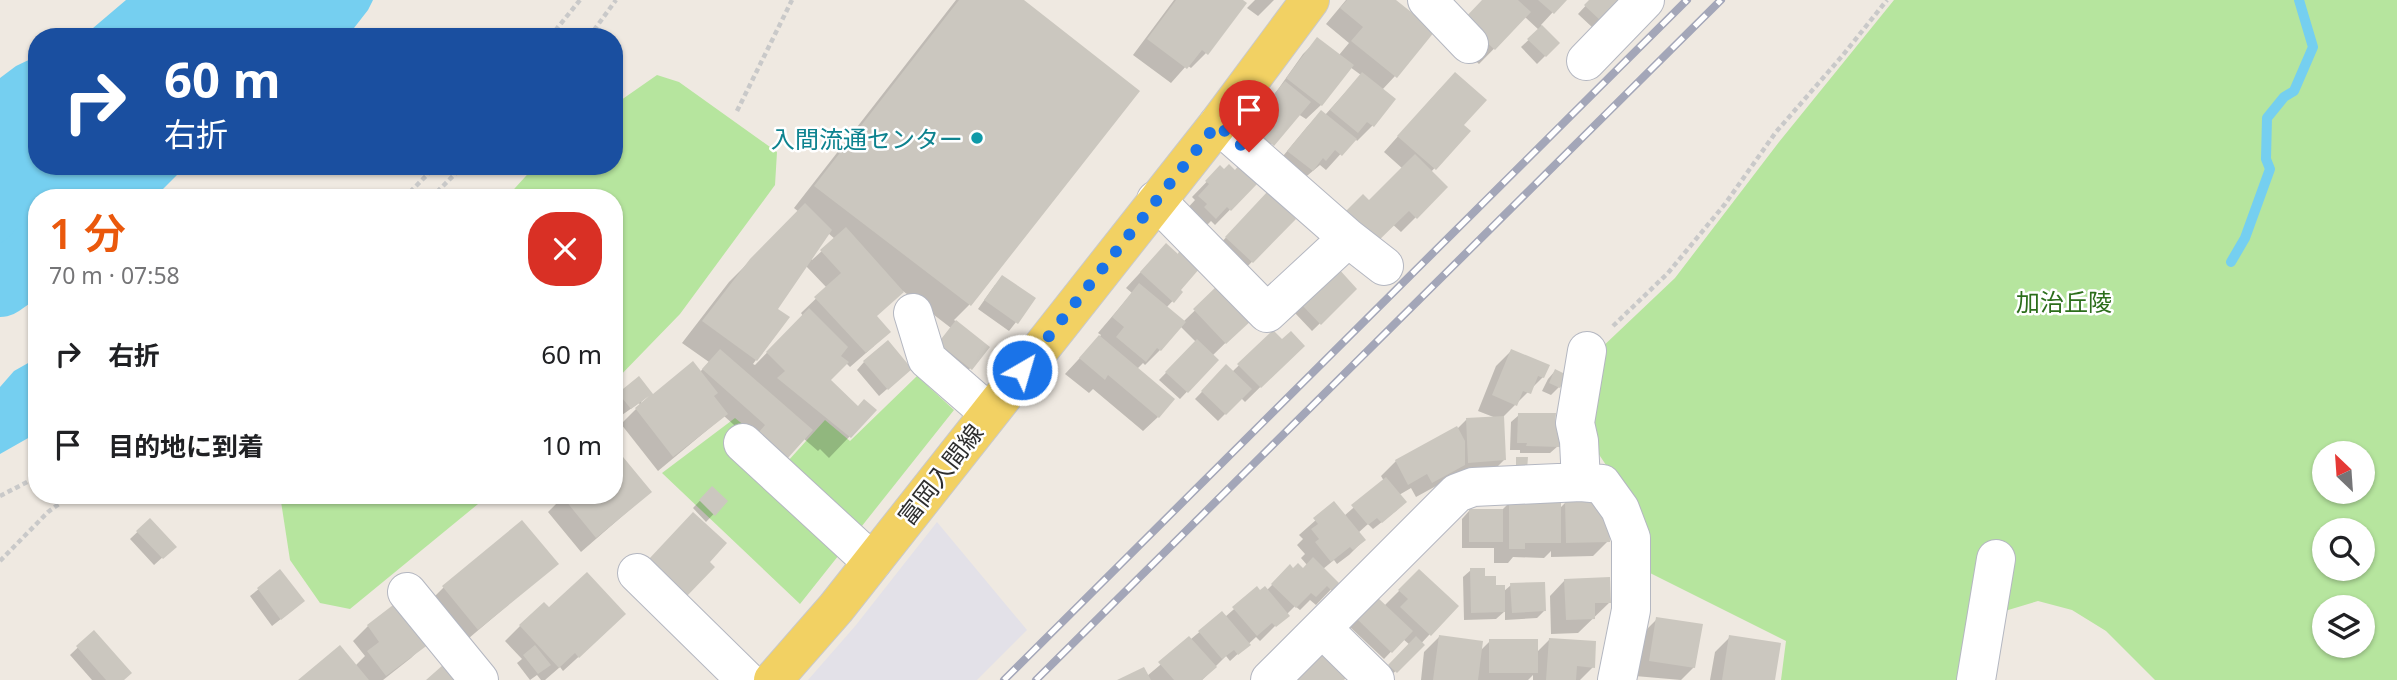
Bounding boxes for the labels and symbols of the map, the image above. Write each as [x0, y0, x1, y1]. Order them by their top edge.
pin [1219, 80, 1279, 152]
place label: 入間流通センター [771, 122, 963, 155]
marker: 入間流通センター [969, 130, 985, 146]
park label: 加治丘陵 [2016, 285, 2112, 318]
position arrow [985, 333, 1059, 407]
street label: 富岡入間線 [890, 417, 990, 531]
north arrow [2312, 441, 2375, 504]

